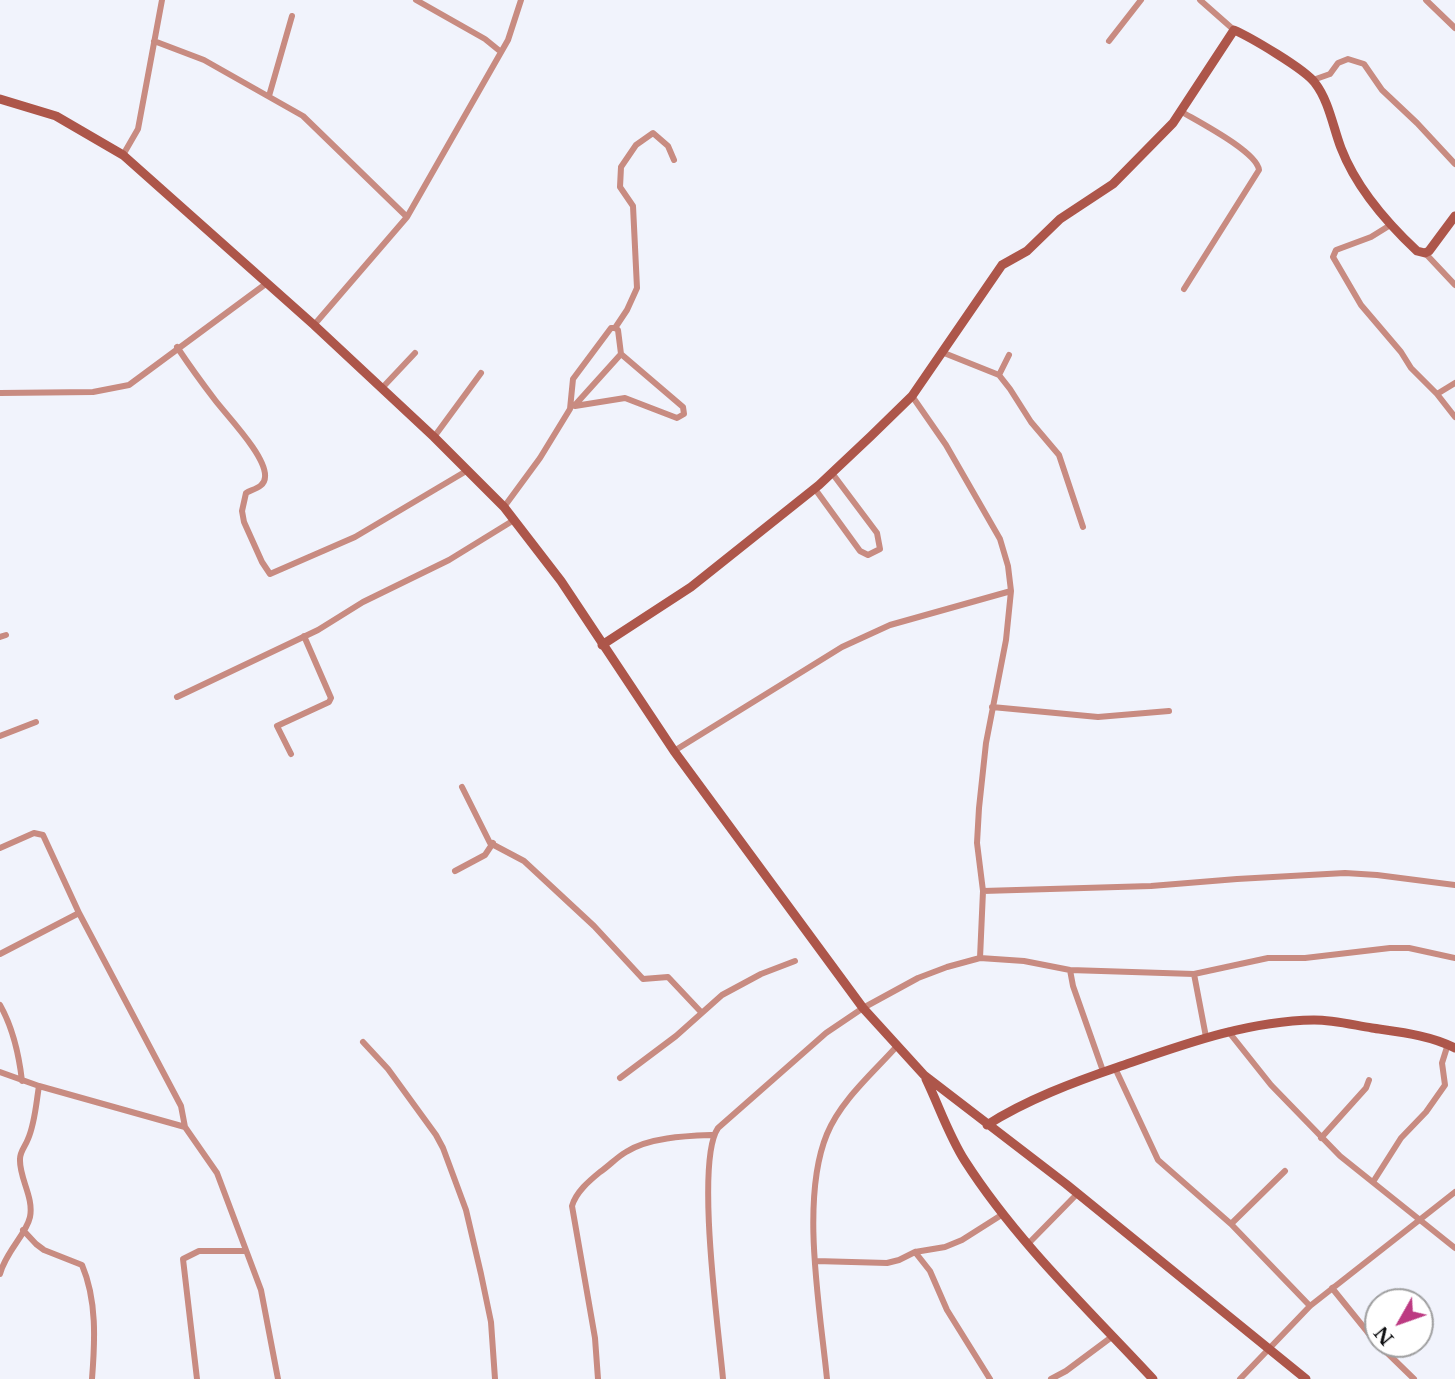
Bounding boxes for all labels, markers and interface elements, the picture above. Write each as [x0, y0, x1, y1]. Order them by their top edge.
north arrow [1364, 1288, 1434, 1358]
text: N [1370, 1321, 1399, 1350]

